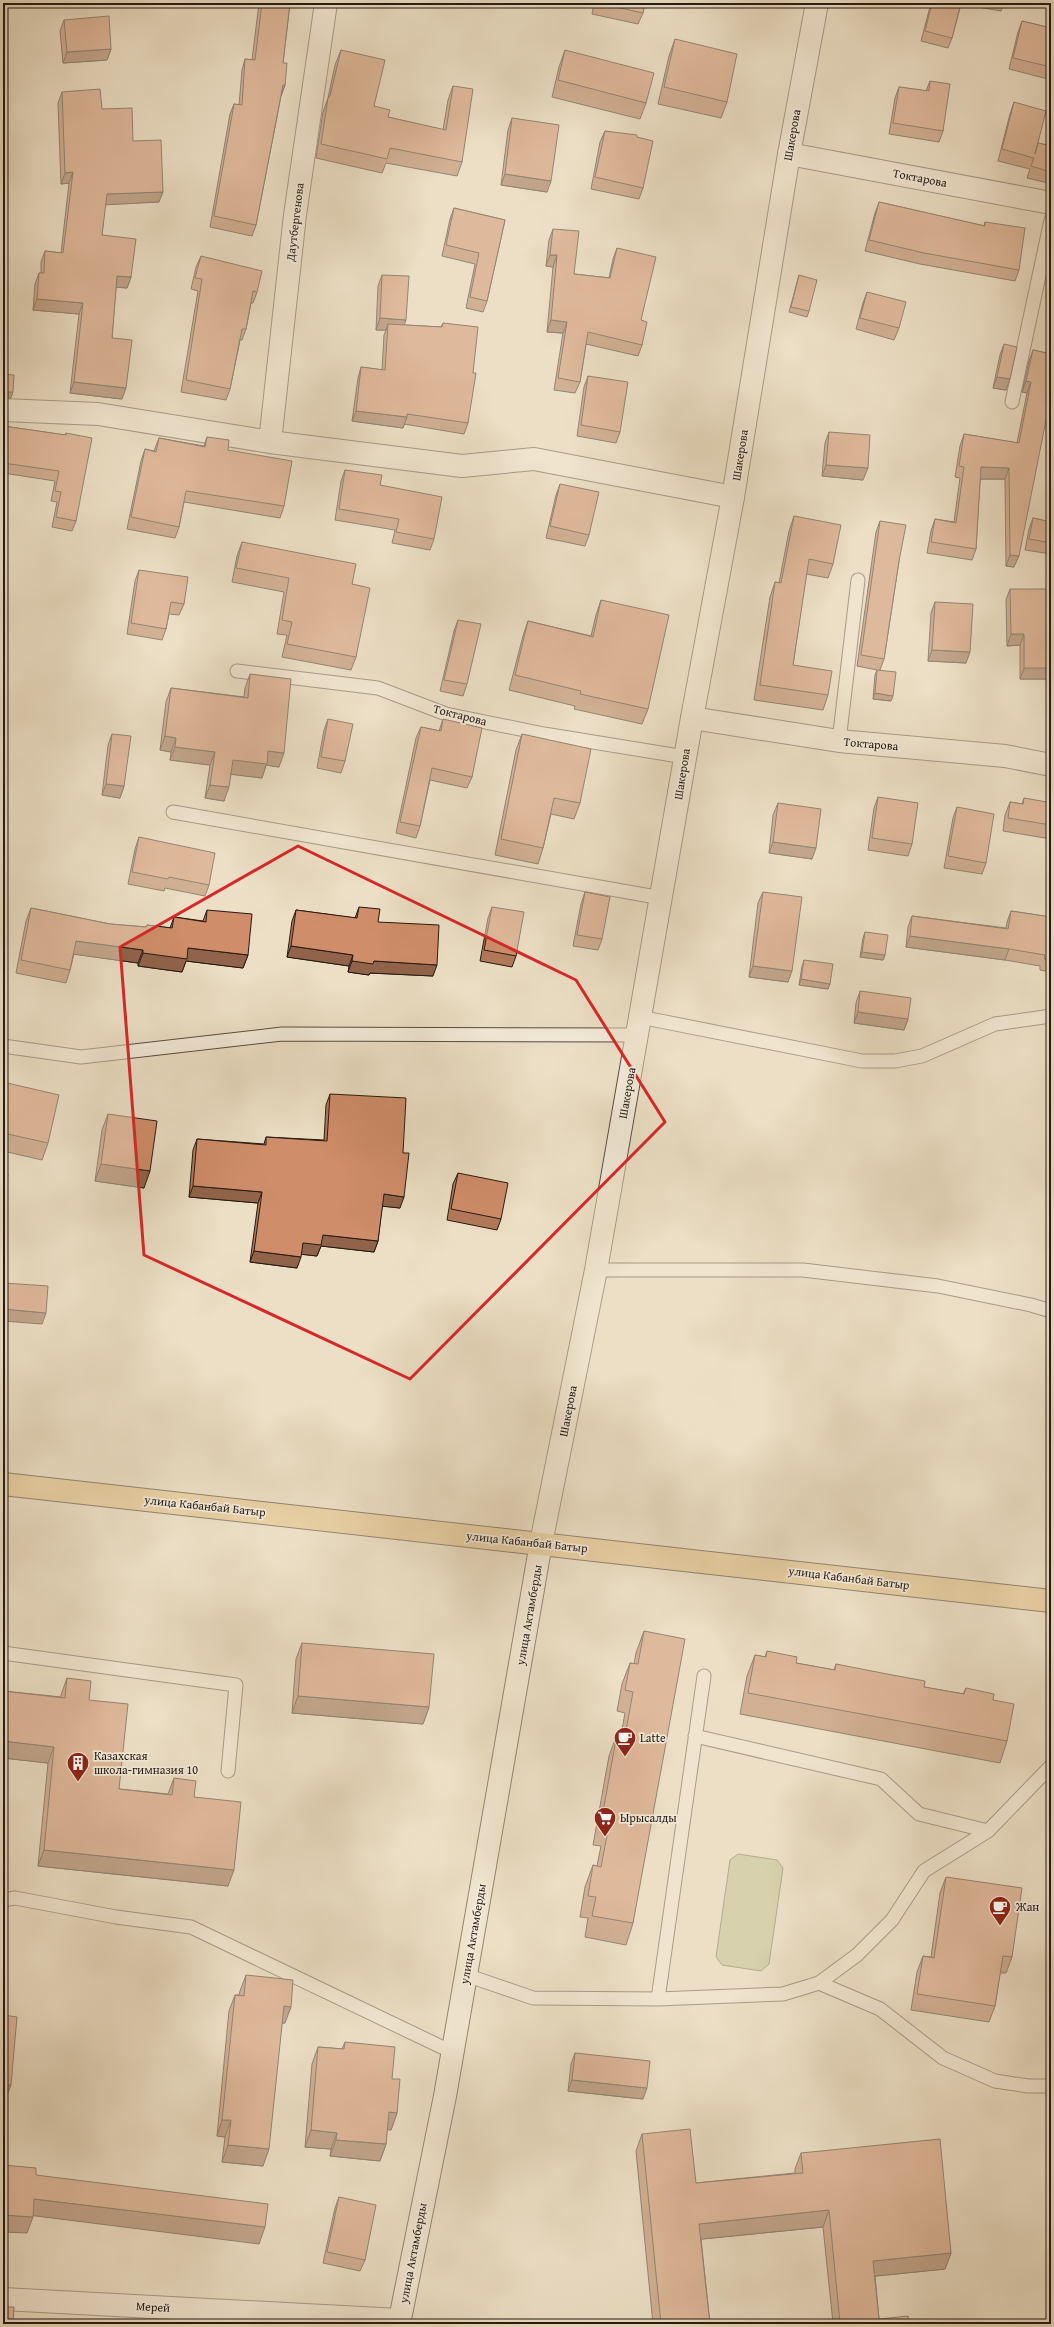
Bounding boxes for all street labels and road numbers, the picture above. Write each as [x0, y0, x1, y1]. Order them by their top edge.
street label: Шакерова [779, 108, 804, 162]
street label: Токтарова [892, 164, 949, 191]
street label: Даутбергенова [281, 181, 308, 263]
street label: Шакерова [727, 428, 752, 482]
street label: Токтарова [431, 700, 489, 729]
street label: Токтарова [843, 733, 899, 754]
street label: Шакерова [669, 747, 694, 801]
street label: Шакерова [614, 1066, 639, 1120]
street label: Шакерова [554, 1384, 581, 1438]
street label: улица Кабанбай Батыр [143, 1491, 267, 1520]
street label: улица Кабанбай Батыр [465, 1527, 589, 1556]
street label: улица Кабанбай Батыр [787, 1562, 911, 1593]
street label: улица Актамберды [511, 1563, 546, 1668]
street label: улица Актамберды [455, 1882, 490, 1987]
street label: улица Актамберды [394, 2201, 431, 2306]
street label: Мерей [135, 2297, 171, 2316]

